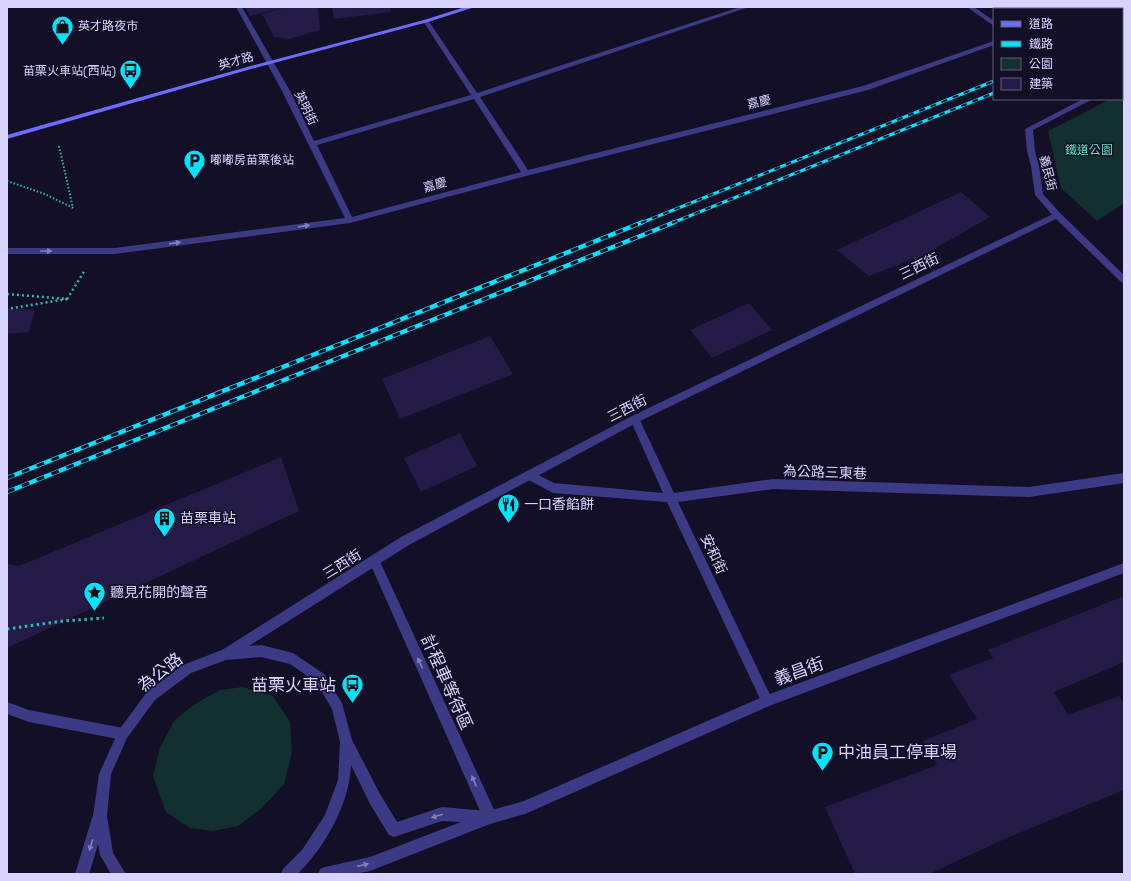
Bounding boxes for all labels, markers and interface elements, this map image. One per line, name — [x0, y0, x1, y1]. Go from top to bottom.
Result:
legend — [993, 8, 1123, 100]
shop icon: 英才路夜市 — [49, 13, 75, 46]
text: 道路 — [1029, 16, 1053, 32]
place label: 英才路夜市 — [78, 18, 138, 34]
text: 鐵路 — [1029, 36, 1053, 52]
street label: 英才路 — [216, 48, 256, 74]
text: 公園 — [1029, 56, 1053, 72]
bus stop icon: 苗栗火車站(西站) — [118, 58, 144, 91]
place label: 苗栗火車站(西站) — [23, 63, 116, 79]
text: 建築 — [1029, 76, 1053, 92]
street label: 英明街 — [291, 88, 321, 128]
street label: 嘉慶 — [745, 91, 773, 113]
park label: 鐵道公園 — [1065, 142, 1113, 158]
parking icon: 嘟嘟房苗栗後站 — [181, 147, 207, 180]
place label: 嘟嘟房苗栗後站 — [210, 152, 294, 168]
street label: 義民街 — [1036, 154, 1060, 192]
street label: 嘉慶 — [421, 174, 449, 196]
one-way arrow — [298, 223, 310, 230]
one-way arrow — [169, 240, 182, 247]
one-way arrow — [40, 248, 53, 254]
street label: 三西街 — [896, 249, 942, 283]
street label: 三西街 — [604, 390, 650, 426]
street label: 為公路三東巷 — [783, 462, 867, 482]
restaurant icon: 一口香餡餅 — [496, 491, 522, 524]
place label: 一口香餡餅 — [524, 495, 594, 513]
building icon: 苗栗車站 — [152, 505, 178, 538]
place label: 苗栗車站 — [180, 509, 236, 527]
street label: 安和街 — [697, 531, 731, 577]
street label: 三西街 — [319, 545, 365, 583]
place icon: 聽見花開的聲音 — [82, 579, 108, 612]
place label: 聽見花開的聲音 — [110, 583, 208, 601]
street label: 計程車等待區 — [416, 631, 478, 733]
street label: 為公路 — [133, 648, 187, 696]
street label: 義昌街 — [771, 652, 827, 690]
one-way arrow — [417, 657, 423, 668]
bus stop icon: 苗栗火車站 — [339, 672, 365, 705]
place label: 苗栗火車站 — [251, 674, 336, 696]
parking icon: 中油員工停車場 — [809, 739, 835, 772]
place label: 中油員工停車場 — [838, 741, 957, 763]
one-way arrow — [470, 775, 476, 787]
one-way arrow — [431, 813, 443, 819]
one-way arrow — [88, 839, 94, 851]
one-way arrow — [357, 862, 370, 868]

